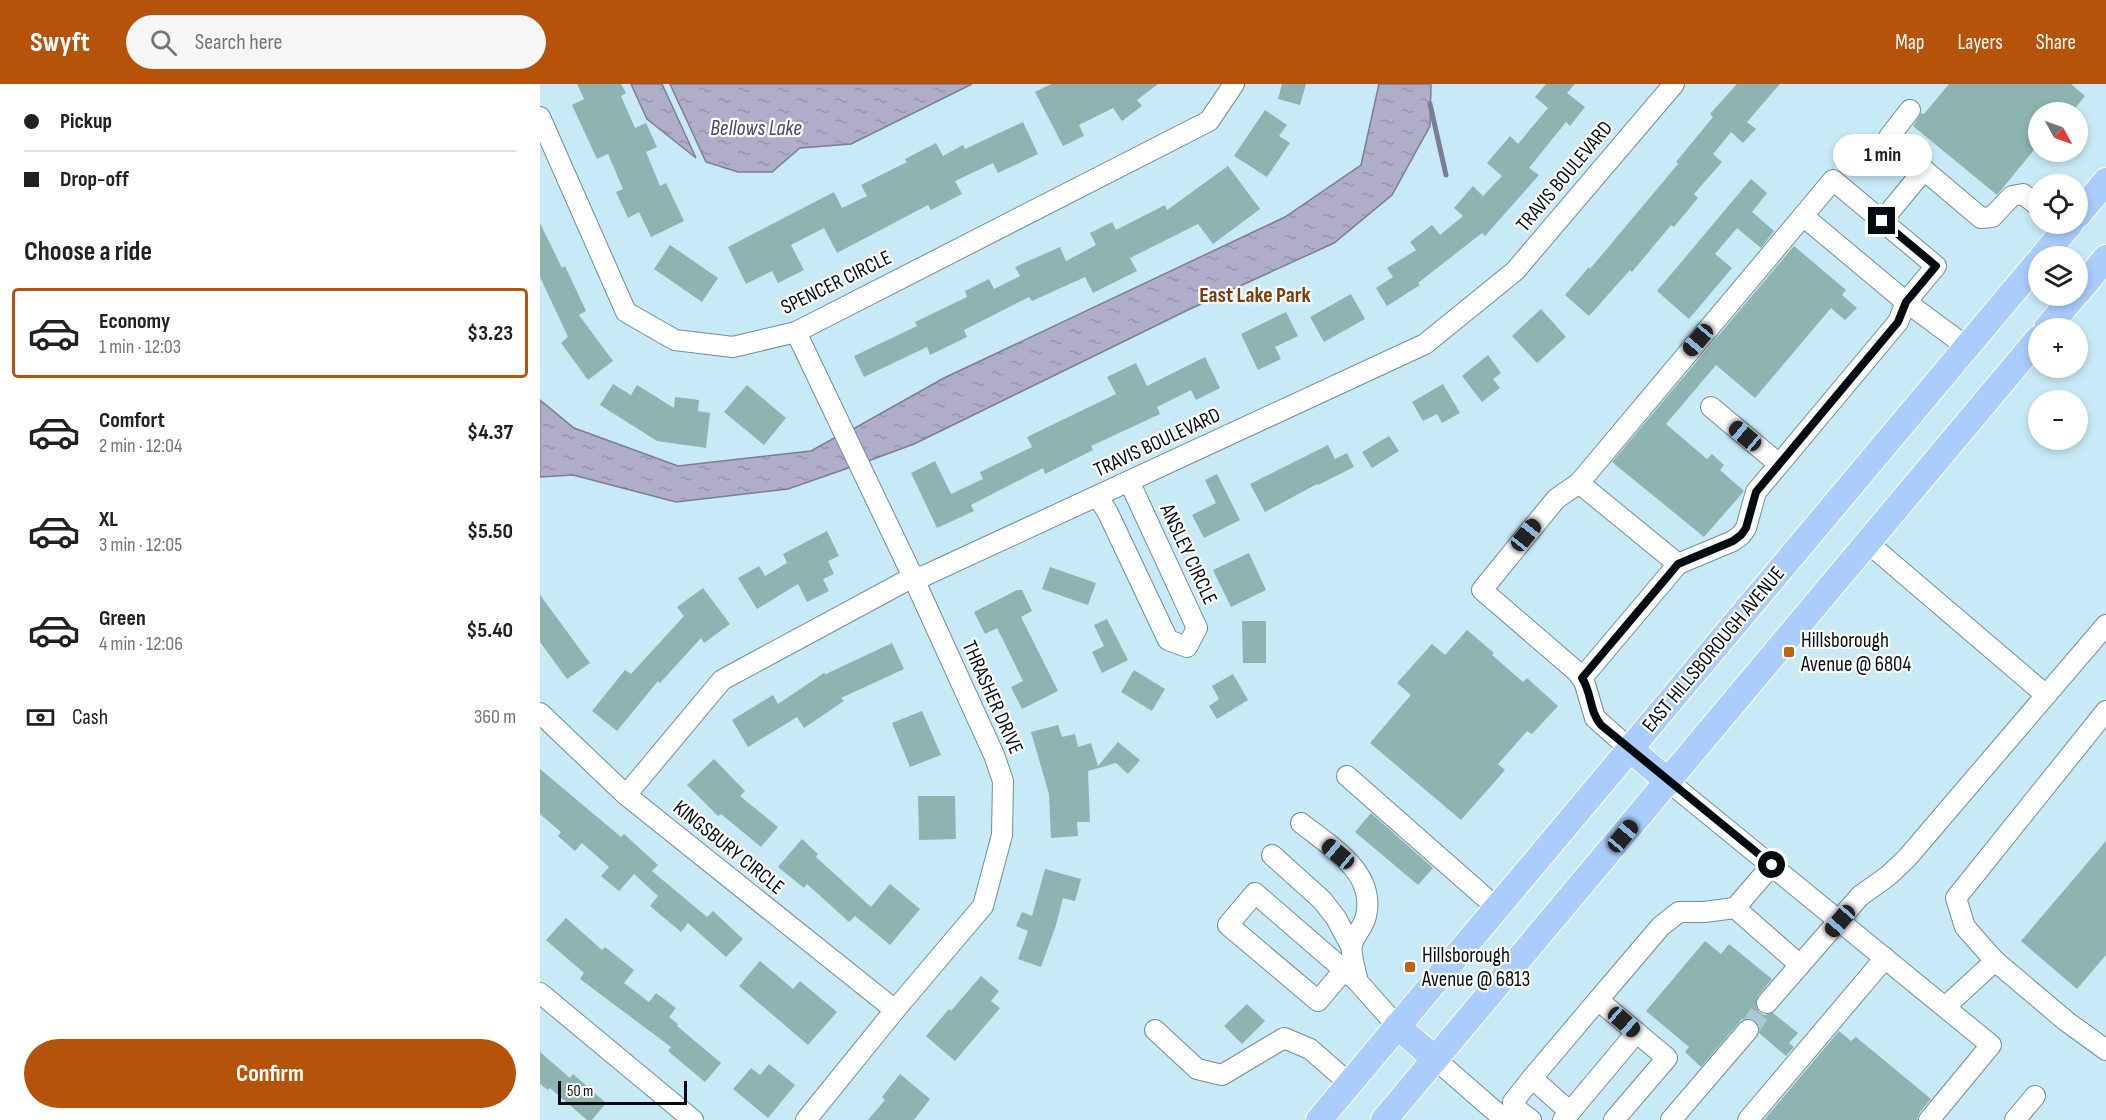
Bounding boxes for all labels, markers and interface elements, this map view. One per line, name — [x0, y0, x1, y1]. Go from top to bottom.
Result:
search box — [126, 15, 546, 69]
text: Swyft — [30, 26, 90, 59]
icon: search — [147, 26, 180, 59]
text: Search here — [195, 29, 282, 56]
text: Map — [1895, 30, 1924, 55]
text: Layers — [1957, 30, 2003, 55]
text: Share — [2036, 30, 2076, 55]
north arrow — [2028, 102, 2088, 162]
map controls — [2028, 102, 2088, 450]
text: Pickup — [60, 108, 112, 135]
water label: Bellows Lake — [710, 115, 802, 142]
street label: TRAVIS BOULEVARD — [1511, 116, 1618, 237]
callout: 1 min — [1832, 134, 1932, 176]
text: 1 min — [1864, 143, 1901, 167]
text: Drop-off — [60, 166, 129, 193]
button: locate — [2028, 174, 2088, 234]
route end — [1868, 207, 1895, 234]
text: Choose a ride — [24, 236, 152, 268]
street label: SPENCER CIRCLE — [777, 245, 895, 320]
button: layers — [2028, 246, 2088, 306]
district label: East Lake Park — [1199, 282, 1312, 309]
icon: car — [27, 306, 81, 360]
text: Economy — [99, 308, 170, 335]
button: + — [2028, 318, 2088, 378]
text: $3.23 — [467, 320, 513, 347]
car — [1680, 320, 1716, 360]
text: 1 min · 12:03 — [99, 335, 181, 359]
button: − — [2028, 390, 2088, 450]
street label: TRAVIS BOULEVARD — [1090, 402, 1225, 483]
icon: car — [27, 405, 81, 459]
text: Comfort — [99, 407, 165, 434]
car — [1725, 418, 1765, 454]
text: $4.37 — [467, 419, 513, 446]
text: 2 min · 12:04 — [99, 434, 182, 458]
street label: ANSLEY CIRCLE — [1154, 499, 1223, 608]
icon: car — [27, 504, 81, 558]
text: XL — [99, 506, 118, 533]
car — [1508, 515, 1544, 555]
text: $5.50 — [467, 518, 513, 545]
text: 3 min · 12:05 — [99, 533, 182, 557]
street label: EAST HILLSBOROUGH AVENUE — [1637, 561, 1790, 737]
icon: car — [27, 603, 81, 657]
text: Green — [99, 605, 146, 632]
text: $5.40 — [466, 617, 513, 644]
place label: Hillsborough Avenue @ 6804 — [1800, 628, 1911, 677]
text: 4 min · 12:06 — [99, 632, 183, 656]
street label: THRASHER DRIVE — [956, 637, 1029, 758]
marker: Hillsborough Avenue @ 6804 — [1782, 645, 1796, 659]
icon: cash — [24, 701, 57, 734]
text: Cash — [72, 704, 108, 731]
text: 360 m — [474, 705, 516, 729]
street label: KINGSBURY CIRCLE — [668, 795, 789, 900]
car — [1605, 816, 1641, 856]
car — [1318, 836, 1358, 872]
route start — [1758, 851, 1785, 878]
car — [1821, 902, 1859, 940]
place label: Hillsborough Avenue @ 6813 — [1421, 943, 1530, 992]
marker: Hillsborough Avenue @ 6813 — [1403, 960, 1417, 974]
car — [1605, 1003, 1643, 1041]
button: Confirm — [24, 1039, 516, 1108]
scale bar — [558, 1078, 687, 1106]
text: 50 m — [567, 1082, 593, 1101]

